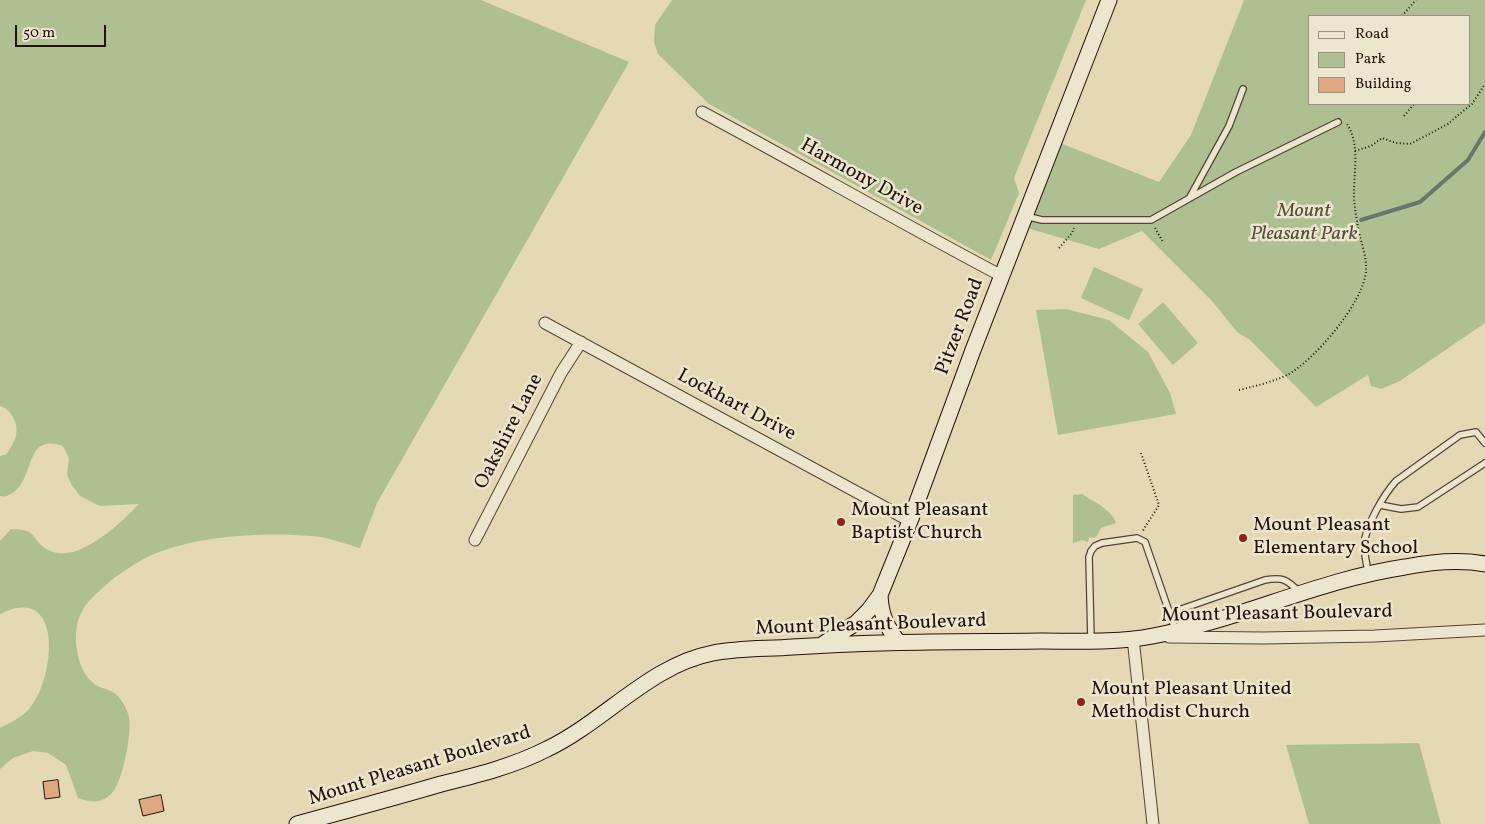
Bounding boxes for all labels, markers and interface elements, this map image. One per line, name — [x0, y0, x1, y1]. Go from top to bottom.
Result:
scale bar — [18, 15, 109, 47]
legend — [1308, 15, 1470, 105]
text: 50 m — [23, 23, 55, 44]
text: Road — [1355, 24, 1389, 45]
text: Park — [1355, 49, 1386, 70]
text: Building — [1355, 74, 1411, 95]
street label: Harmony Drive — [795, 134, 927, 222]
park label: Mount Pleasant Park — [1250, 200, 1358, 247]
street label: Pitzer Road — [932, 275, 990, 379]
street label: Lockhart Drive — [672, 365, 800, 447]
street label: Oakshire Lane — [471, 370, 549, 494]
place label: Mount Pleasant Baptist Church — [851, 499, 989, 546]
place label: Mount Pleasant Elementary School — [1253, 514, 1418, 561]
marker: Mount Pleasant Baptist Church — [835, 516, 847, 528]
marker: Mount Pleasant Elementary School — [1237, 532, 1249, 544]
street label: Mount Pleasant Boulevard — [1161, 601, 1393, 629]
street label: Mount Pleasant Boulevard — [755, 610, 987, 642]
place label: Mount Pleasant United Methodist Church — [1091, 678, 1292, 725]
marker: Mount Pleasant United Methodist Church — [1075, 696, 1087, 708]
street label: Mount Pleasant Boulevard — [306, 722, 534, 812]

